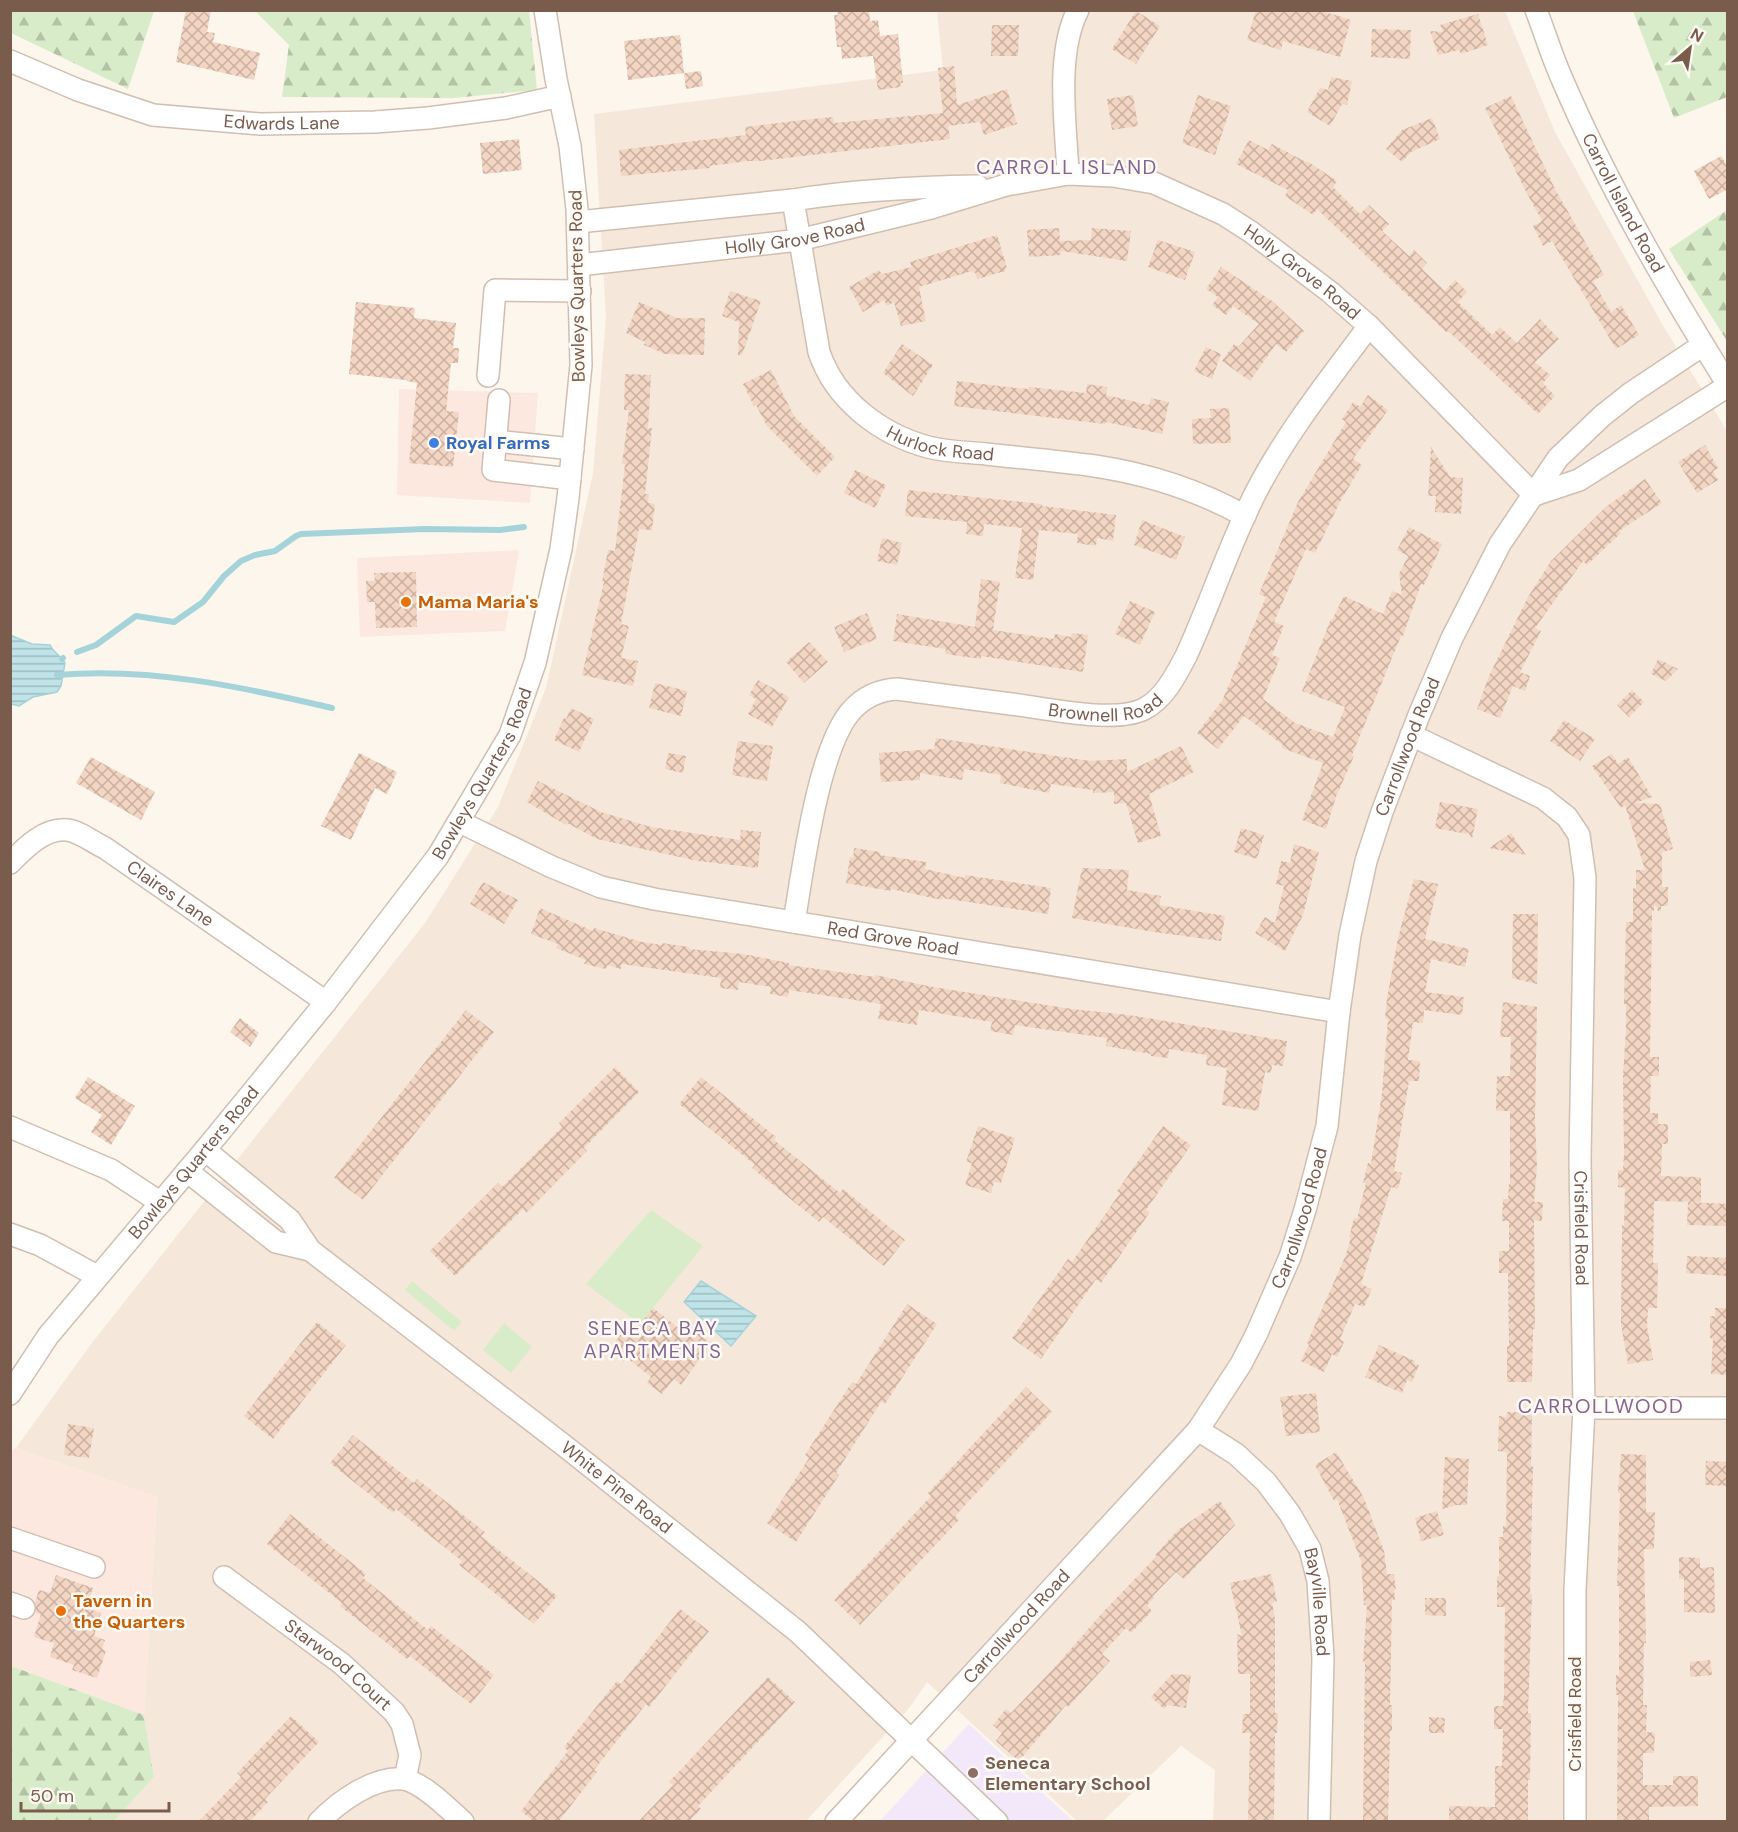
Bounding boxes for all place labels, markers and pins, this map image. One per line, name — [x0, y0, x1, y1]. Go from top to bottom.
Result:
place label: Royal Farms — [446, 431, 550, 455]
marker: Royal Farms — [427, 436, 441, 450]
place label: Mama Maria's — [418, 590, 539, 614]
marker: Mama Maria's — [399, 595, 413, 609]
place label: Tavern in the Quarters — [73, 1589, 185, 1634]
marker: Tavern in the Quarters — [54, 1604, 68, 1618]
place label: Seneca Elementary School — [985, 1751, 1151, 1796]
marker: Seneca Elementary School — [966, 1766, 980, 1780]

